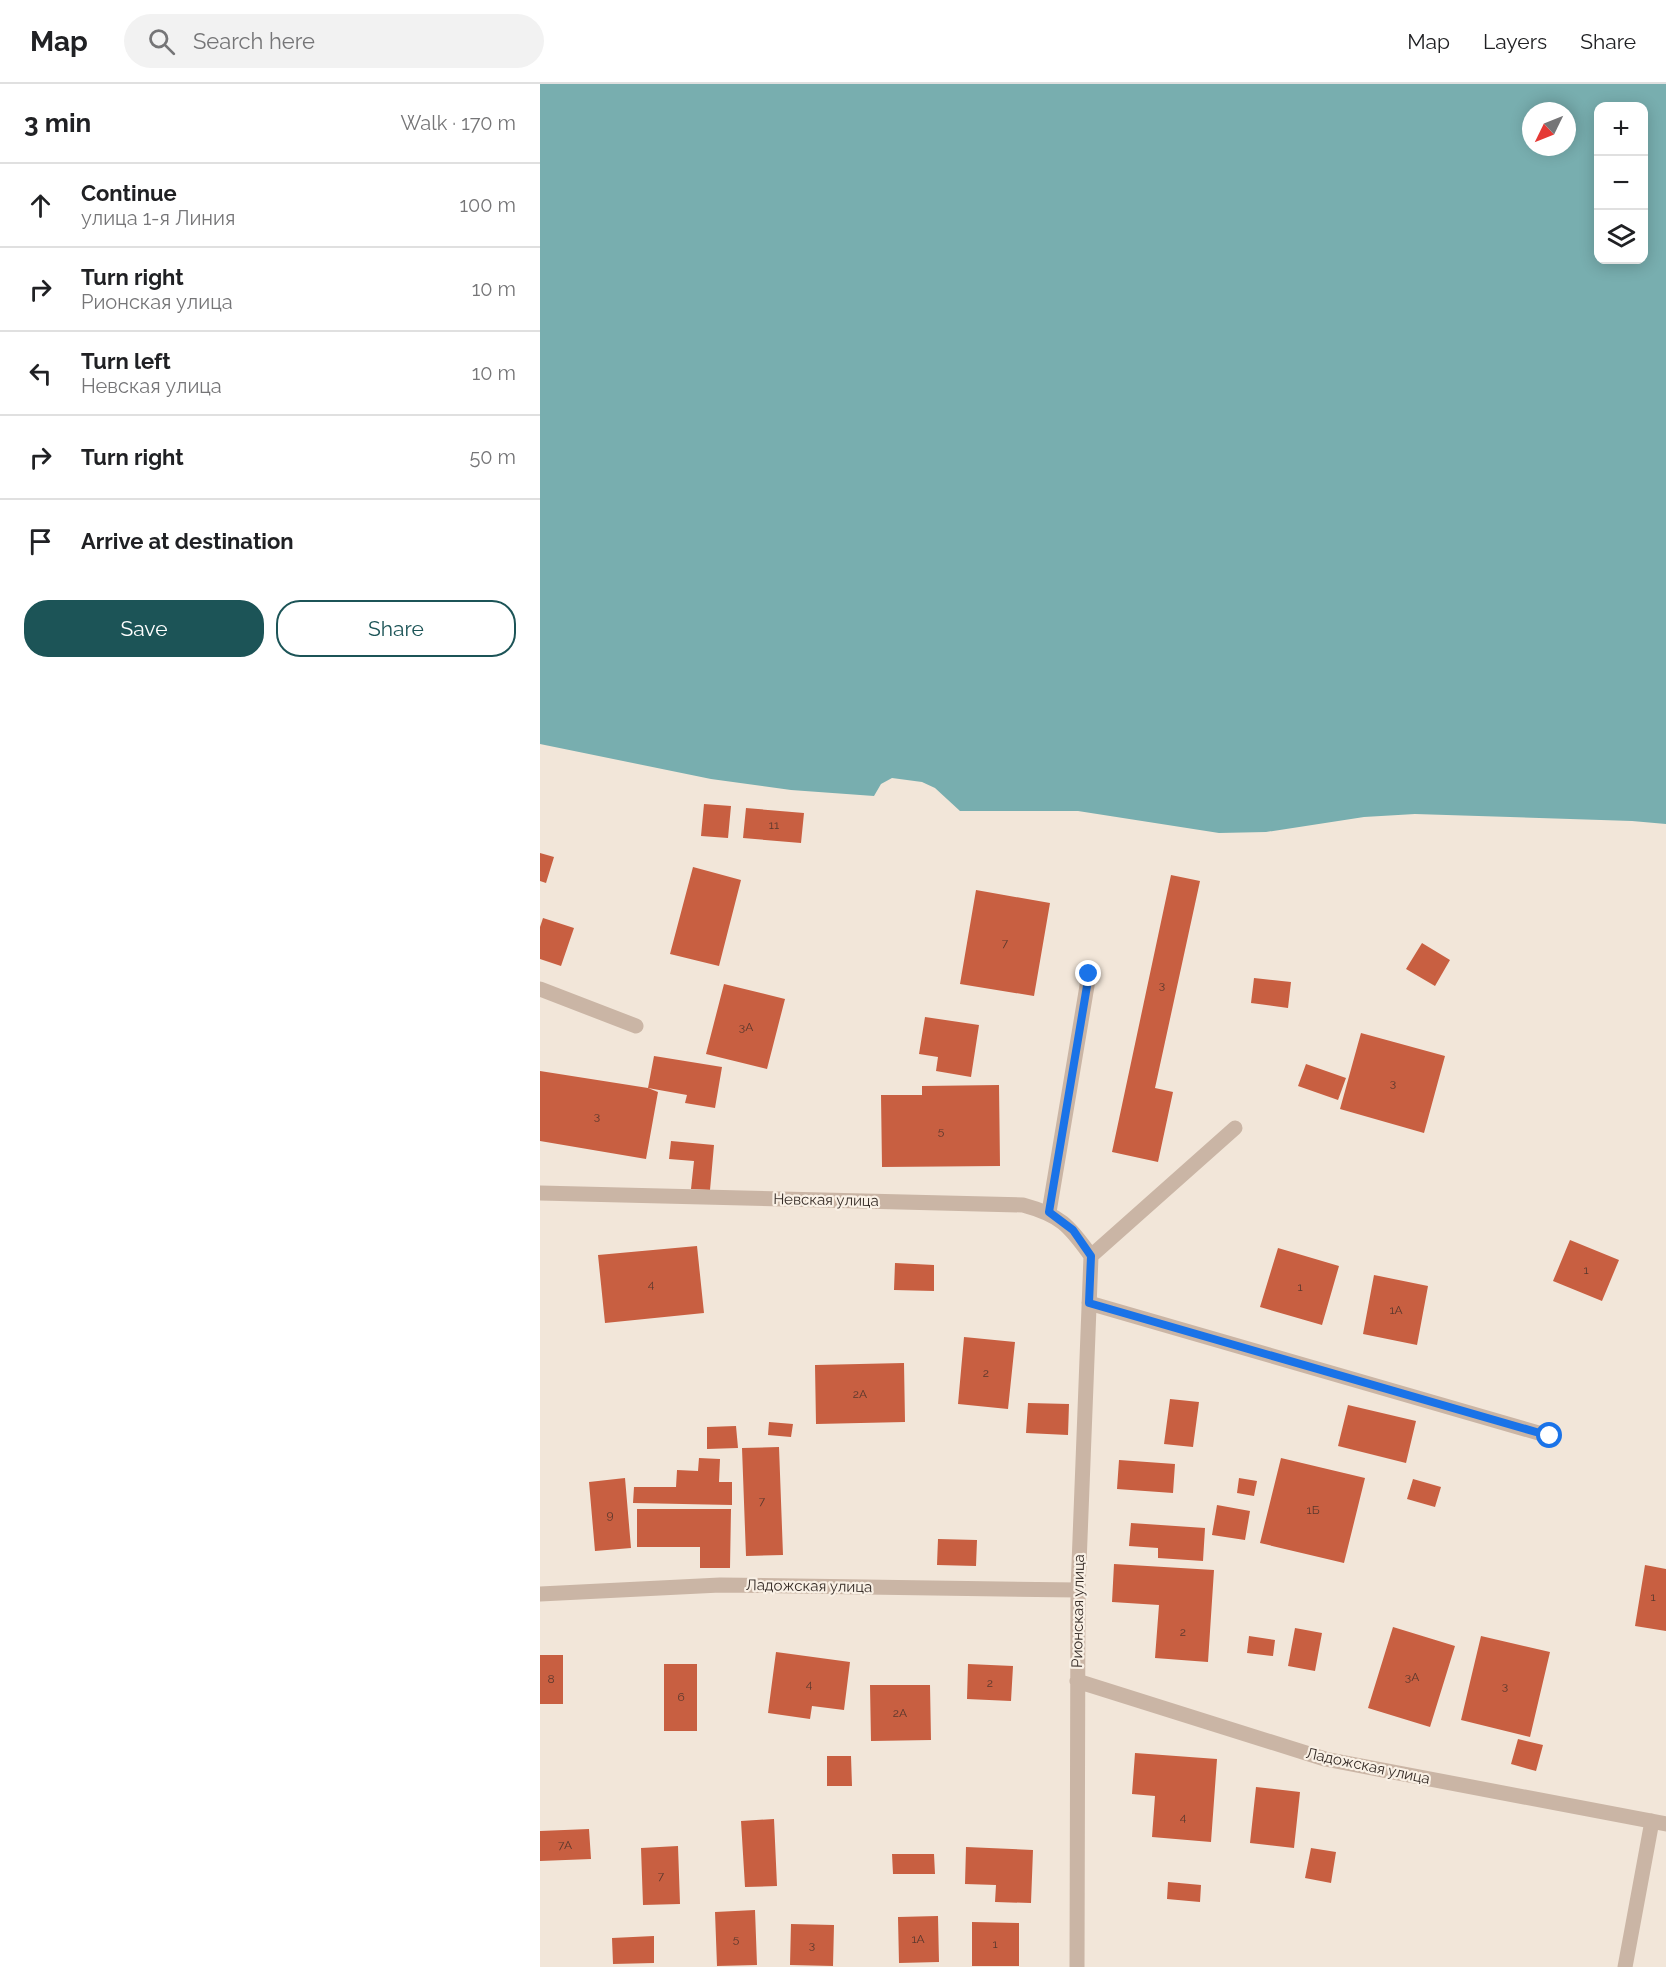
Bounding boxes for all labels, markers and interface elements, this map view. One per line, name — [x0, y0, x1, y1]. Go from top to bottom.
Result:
search box — [124, 14, 544, 68]
text: Map — [30, 25, 88, 58]
icon: search — [145, 25, 178, 58]
text: Search here — [193, 28, 315, 54]
text: Map — [1407, 29, 1450, 54]
text: Layers — [1483, 29, 1547, 54]
text: Share — [1580, 29, 1636, 54]
north arrow — [1522, 102, 1576, 156]
map controls — [1594, 102, 1648, 264]
button: + — [1594, 102, 1648, 156]
text: 3 min — [24, 108, 91, 138]
text: Walk · 170 m — [400, 111, 516, 135]
button: − — [1594, 156, 1648, 210]
text: Continue — [81, 180, 177, 206]
icon: ahead — [24, 189, 57, 222]
text: 100 m — [459, 193, 516, 217]
text: улица 1-я Линия — [81, 206, 235, 230]
button: layers — [1594, 210, 1648, 264]
text: Turn right — [81, 264, 184, 290]
icon: right — [24, 273, 57, 306]
text: 10 m — [472, 277, 516, 301]
text: Рионская улица — [81, 290, 233, 314]
text: Turn left — [81, 348, 171, 374]
icon: left — [24, 357, 57, 390]
text: 10 m — [472, 361, 516, 385]
text: Невская улица — [81, 374, 222, 398]
icon: right — [24, 441, 57, 474]
text: Turn right — [81, 444, 184, 470]
text: 50 m — [469, 445, 516, 469]
icon: arrive — [24, 525, 57, 558]
text: Arrive at destination — [81, 528, 294, 554]
button: Save — [24, 600, 264, 657]
button: Share — [276, 600, 516, 657]
house number: 11 — [769, 818, 779, 832]
house number: 7 — [1002, 936, 1009, 950]
route end — [1075, 960, 1101, 986]
house number: 3 — [1159, 978, 1165, 992]
house number: 3А — [739, 1020, 753, 1034]
house number: 3 — [1390, 1076, 1396, 1090]
house number: 3 — [594, 1109, 600, 1123]
house number: 5 — [938, 1124, 945, 1138]
street label: Невская улица — [773, 1190, 879, 1210]
house number: 1 — [1583, 1263, 1589, 1277]
house number: 4 — [648, 1277, 655, 1291]
house number: 1 — [1297, 1280, 1303, 1294]
house number: 1А — [1389, 1303, 1403, 1317]
house number: 2 — [983, 1366, 989, 1380]
house number: 2А — [853, 1387, 867, 1401]
route start — [1536, 1422, 1562, 1448]
house number: 7 — [759, 1494, 766, 1508]
house number: 1Б — [1307, 1503, 1320, 1517]
house number: 9 — [606, 1508, 614, 1522]
street label: Рионская улица — [1068, 1554, 1088, 1668]
street label: Ладожская улица — [746, 1576, 872, 1596]
house number: 1 — [1650, 1590, 1656, 1604]
house number: 2 — [1180, 1625, 1186, 1639]
house number: 3А — [1405, 1670, 1419, 1684]
house number: 8 — [547, 1672, 555, 1686]
house number: 2 — [987, 1676, 993, 1690]
house number: 4 — [806, 1677, 813, 1691]
house number: 3 — [1502, 1679, 1508, 1693]
house number: 6 — [677, 1690, 685, 1704]
house number: 2А — [893, 1706, 907, 1720]
street label: Ладожская улица — [1304, 1744, 1432, 1788]
house number: 4 — [1180, 1810, 1187, 1824]
house number: 7А — [558, 1838, 572, 1852]
house number: 7 — [658, 1869, 665, 1883]
house number: 5 — [733, 1932, 740, 1946]
house number: 1А — [911, 1932, 925, 1946]
house number: 1 — [992, 1937, 998, 1951]
house number: 3 — [809, 1938, 815, 1952]

